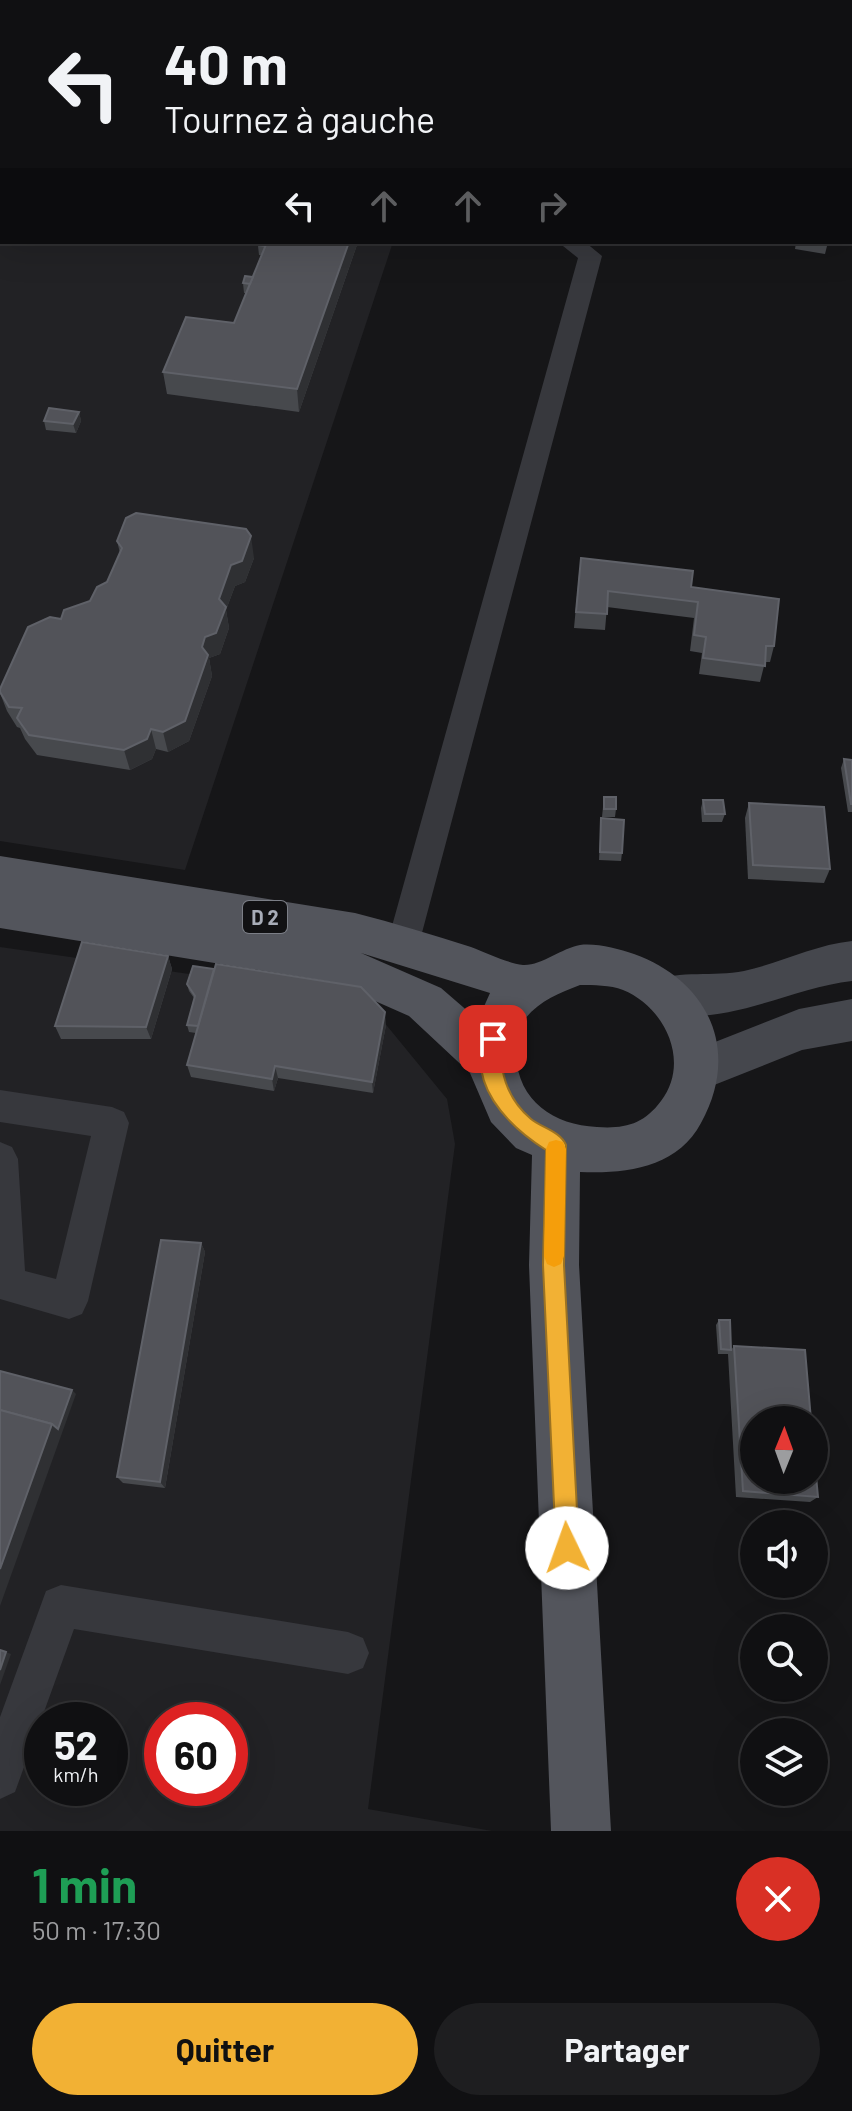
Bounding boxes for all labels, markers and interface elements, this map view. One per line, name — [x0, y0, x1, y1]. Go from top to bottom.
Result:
text: 40 m — [164, 29, 288, 96]
icon: left — [32, 32, 136, 136]
text: Tournez à gauche — [164, 97, 435, 140]
icon: left — [278, 184, 322, 228]
icon: ahead — [362, 184, 406, 228]
icon: ahead — [446, 184, 490, 228]
icon: right — [530, 184, 574, 228]
road number: D 2 — [243, 901, 287, 933]
pin — [459, 1005, 527, 1073]
icon: arrive — [471, 1017, 515, 1061]
north arrow — [740, 1406, 828, 1494]
map controls — [740, 1406, 828, 1806]
position arrow — [525, 1506, 609, 1590]
button: sound — [740, 1510, 828, 1598]
button: search — [740, 1614, 828, 1702]
speed limit sign: 60 — [144, 1702, 248, 1806]
button: layers — [740, 1718, 828, 1806]
text: 52 — [54, 1720, 98, 1768]
text: km/h — [53, 1762, 99, 1786]
text: 1 min — [32, 1855, 137, 1913]
button: close — [736, 1857, 820, 1941]
text: 50 m · 17:30 — [32, 1914, 161, 1945]
button: Quitter — [32, 2003, 418, 2095]
button: Partager — [434, 2003, 820, 2095]

